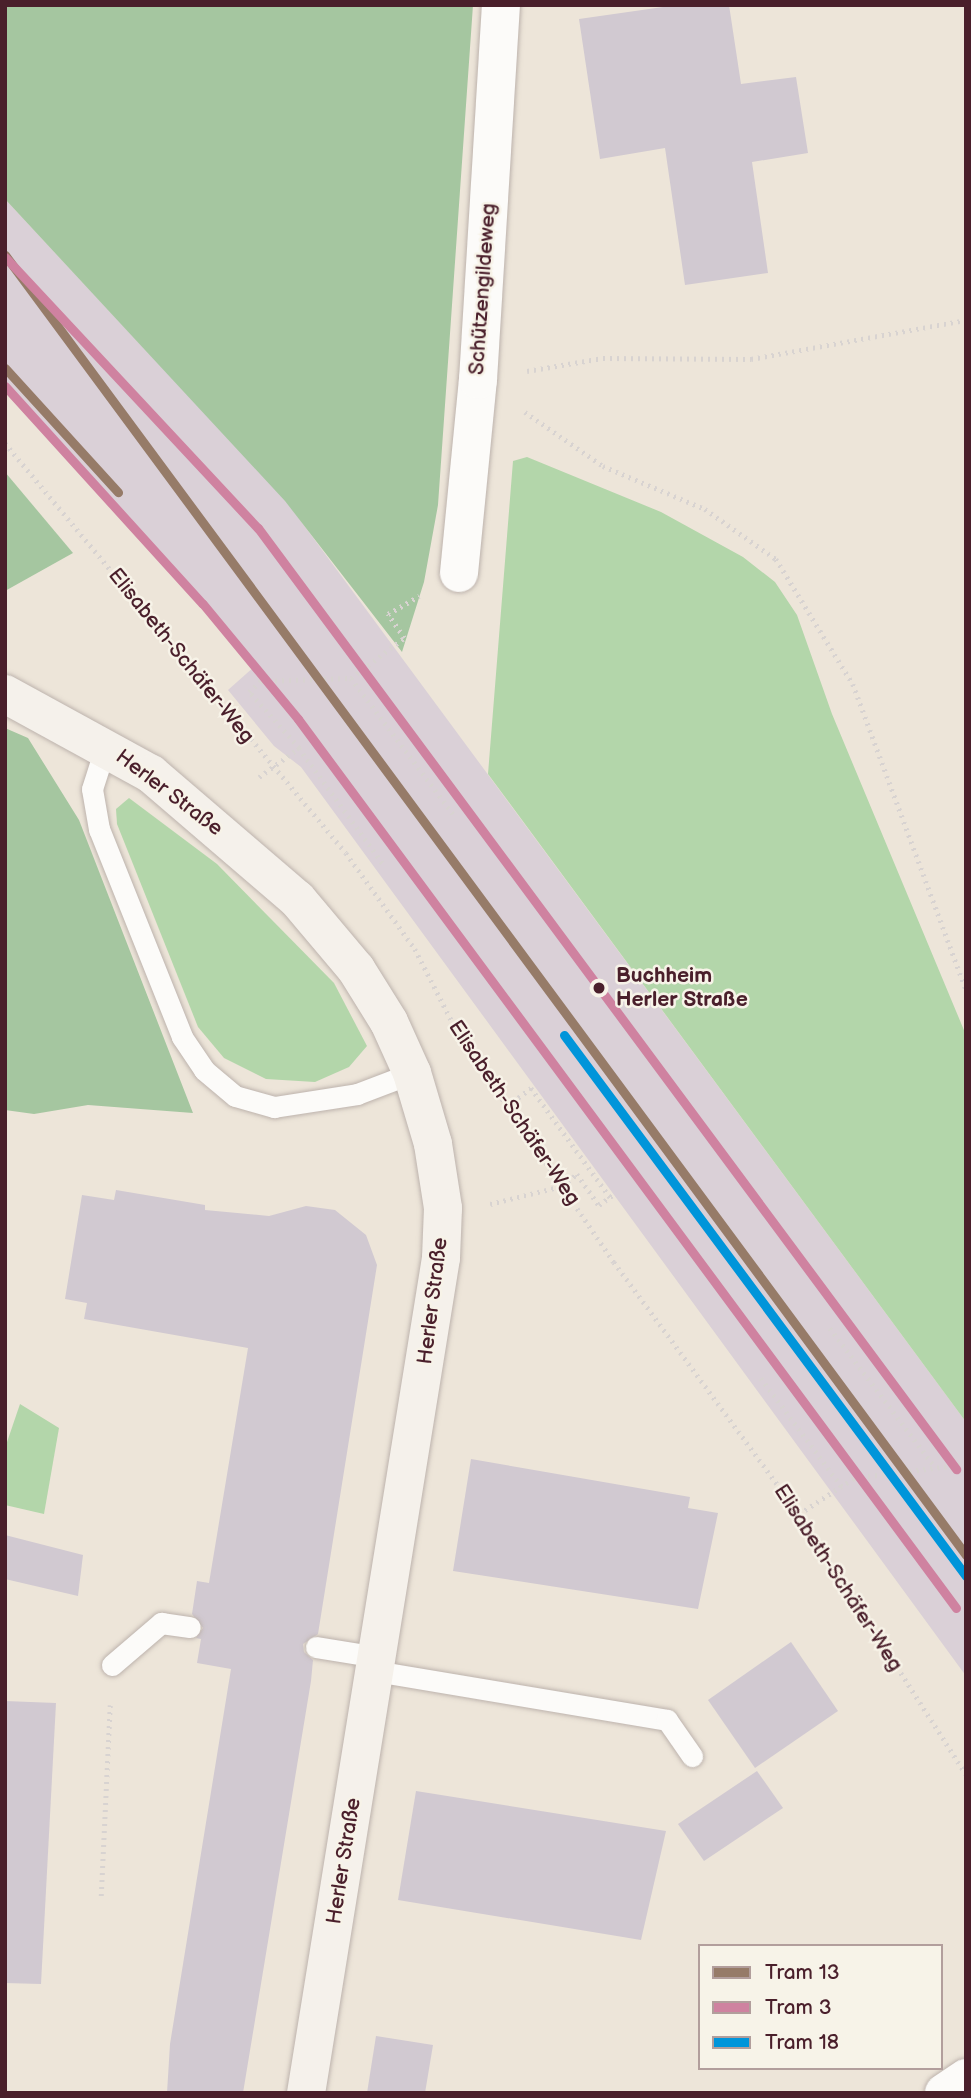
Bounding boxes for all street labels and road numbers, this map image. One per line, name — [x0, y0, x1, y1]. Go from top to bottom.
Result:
street label: Schützengildeweg — [464, 202, 502, 376]
street label: Elisabeth-Schäfer-Weg — [103, 563, 259, 749]
street label: Herler Straße — [110, 744, 228, 842]
street label: Elisabeth-Schäfer-Weg — [443, 1016, 585, 1210]
street label: Herler Straße — [413, 1236, 453, 1366]
street label: Elisabeth-Schäfer-Weg — [768, 1480, 908, 1676]
street label: Herler Straße — [322, 1796, 366, 1926]

